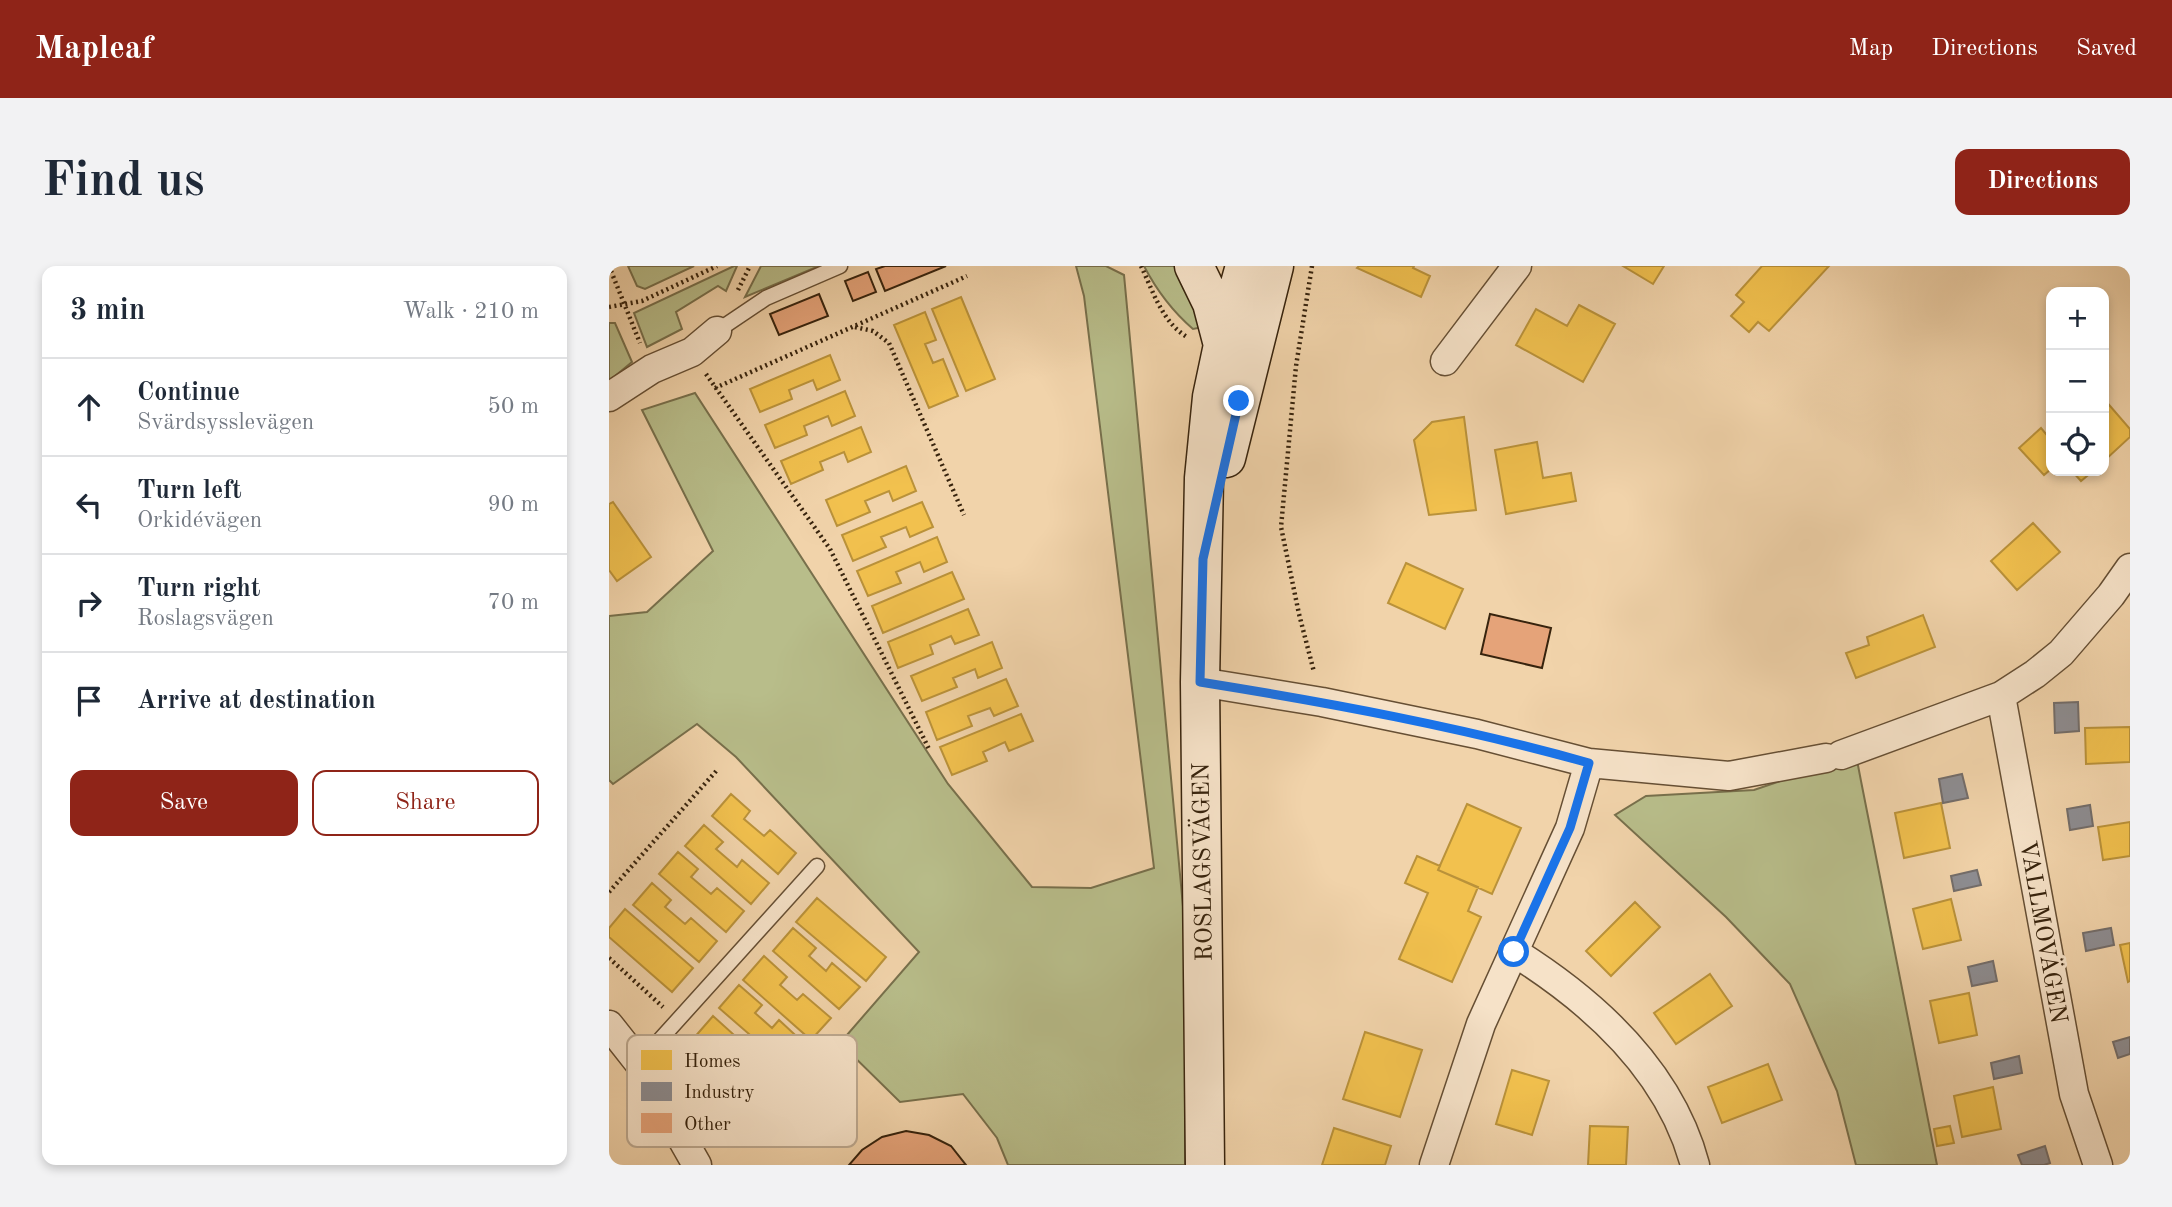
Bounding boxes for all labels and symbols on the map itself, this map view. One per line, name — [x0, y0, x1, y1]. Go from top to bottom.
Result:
route end — [1223, 385, 1254, 416]
street label: ROSLAGSVÄGEN — [1187, 762, 1218, 962]
street label: VALLMOVÄGEN — [2014, 839, 2073, 1026]
route start — [1498, 936, 1529, 967]
legend — [627, 1035, 857, 1147]
text: Homes — [684, 1053, 740, 1072]
text: Industry — [684, 1084, 755, 1103]
text: Other — [684, 1116, 731, 1135]

